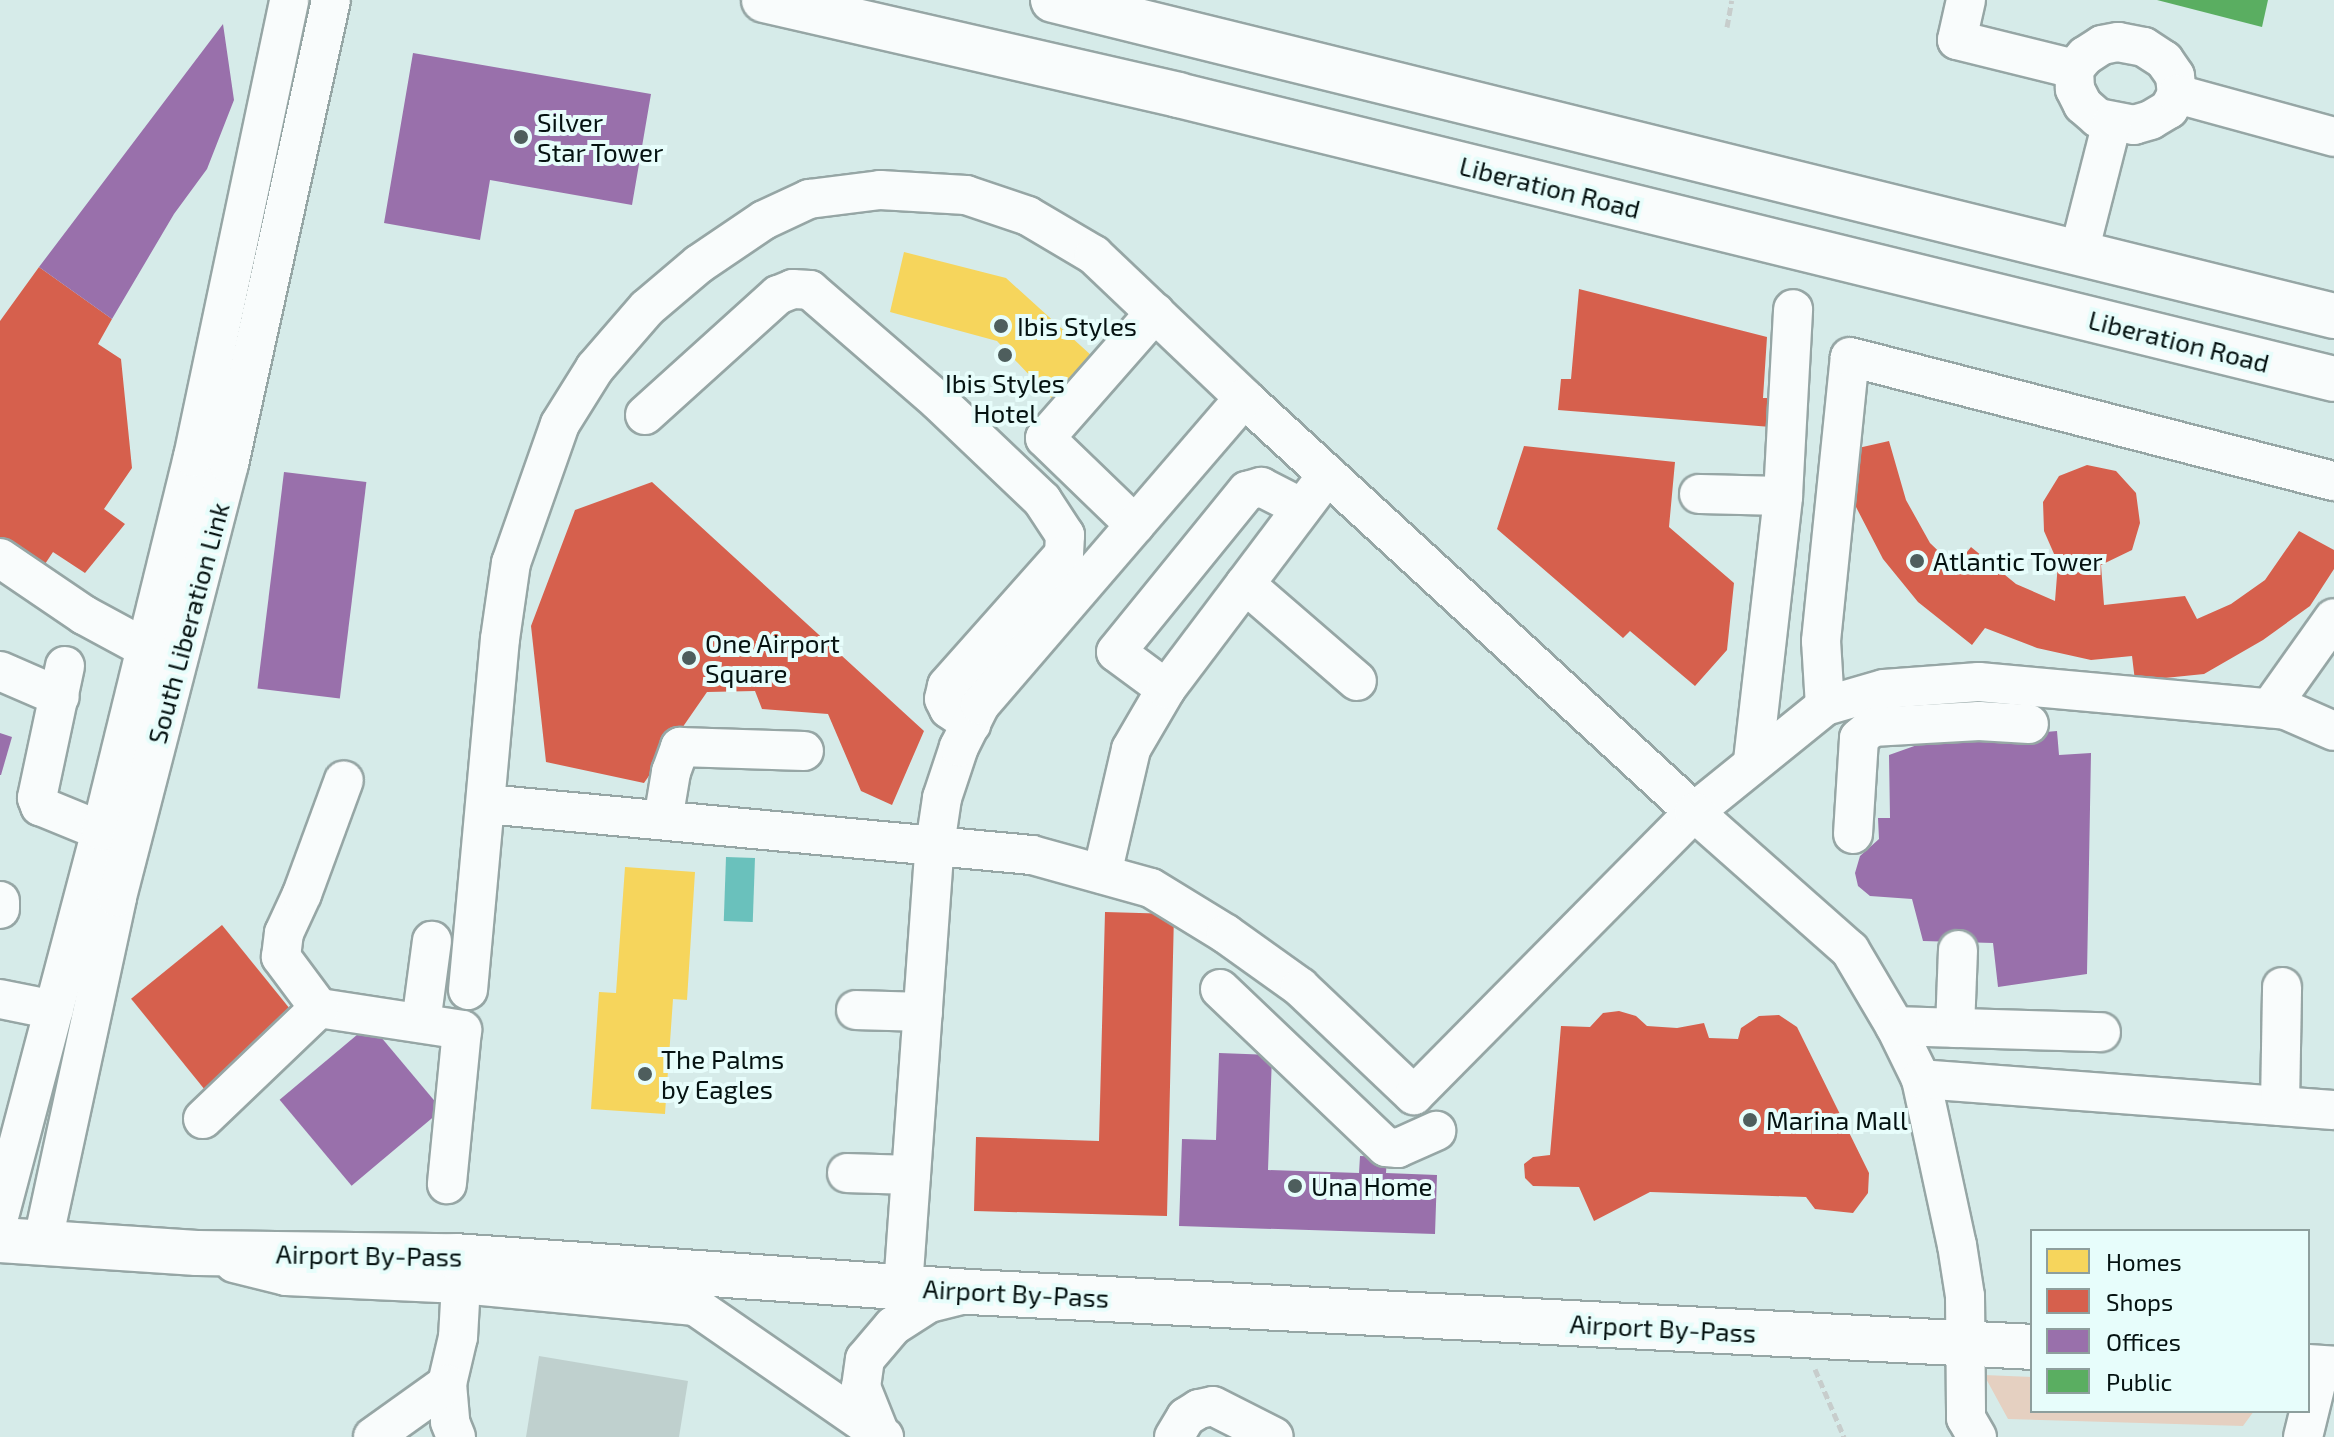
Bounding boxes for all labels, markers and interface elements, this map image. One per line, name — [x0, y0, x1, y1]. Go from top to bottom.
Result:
place label: Silver Star Tower — [537, 106, 664, 168]
marker: Silver Star Tower — [512, 128, 530, 146]
street label: Liberation Road — [1456, 149, 1644, 225]
street label: Liberation Road — [2085, 303, 2273, 379]
place label: Ibis Styles — [1017, 310, 1137, 342]
marker: Ibis Styles — [992, 317, 1010, 335]
marker: Ibis Styles Hotel — [996, 346, 1014, 364]
place label: Ibis Styles Hotel — [945, 367, 1065, 428]
street label: South Liberation Link — [141, 499, 235, 747]
place label: Atlantic Tower — [1933, 545, 2103, 577]
marker: Atlantic Tower — [1908, 552, 1926, 570]
place label: One Airport Square — [705, 627, 840, 688]
marker: One Airport Square — [680, 649, 698, 667]
place label: The Palms by Eagles — [661, 1043, 784, 1104]
marker: The Palms by Eagles — [636, 1065, 654, 1083]
place label: Marina Mall — [1766, 1104, 1908, 1136]
marker: Marina Mall — [1741, 1111, 1759, 1129]
place label: Una Home — [1311, 1170, 1432, 1202]
marker: Una Home — [1286, 1177, 1304, 1195]
legend — [2030, 1229, 2310, 1413]
street label: Airport By-Pass — [275, 1238, 463, 1272]
text: Homes — [2106, 1247, 2182, 1276]
street label: Airport By-Pass — [922, 1273, 1110, 1313]
text: Shops — [2106, 1287, 2173, 1316]
street label: Airport By-Pass — [1569, 1308, 1757, 1348]
text: Offices — [2106, 1327, 2181, 1356]
text: Public — [2106, 1367, 2172, 1396]

